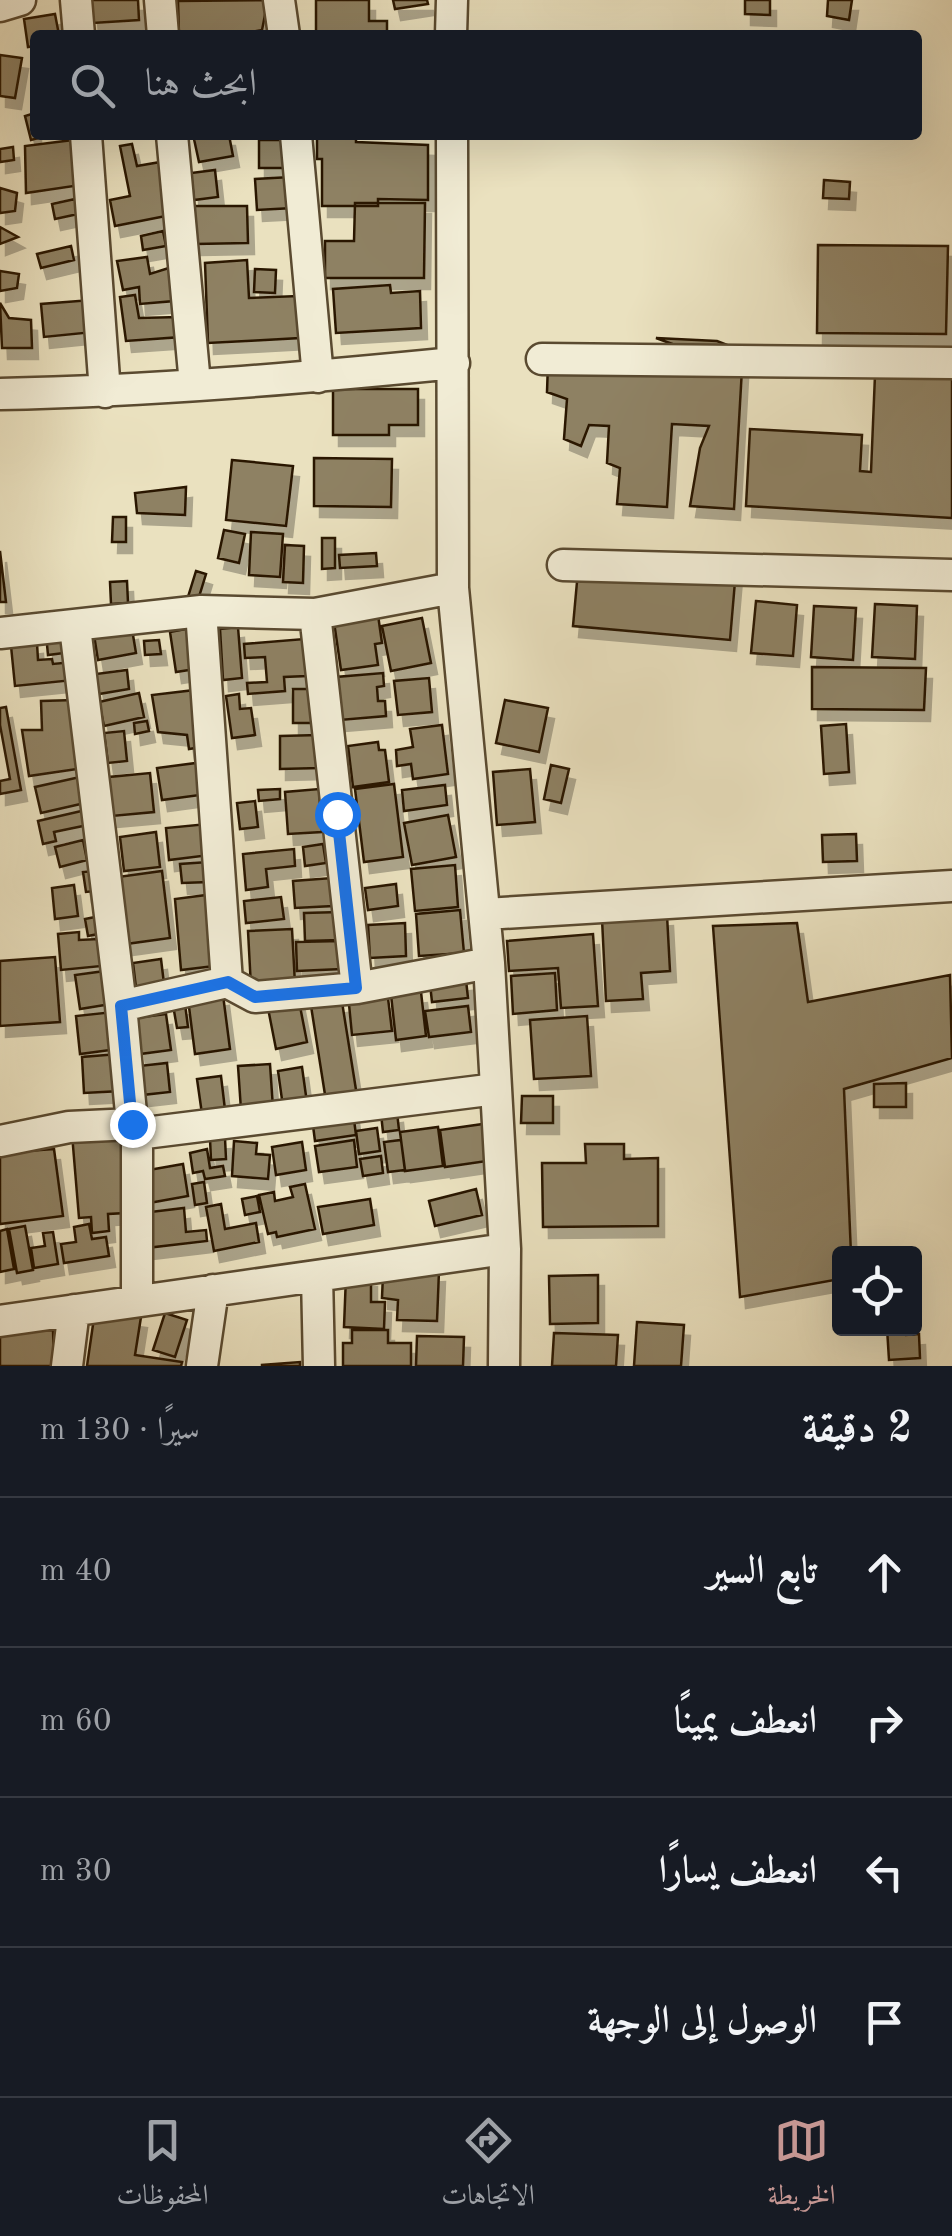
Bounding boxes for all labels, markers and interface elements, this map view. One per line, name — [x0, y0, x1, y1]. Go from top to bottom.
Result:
search box — [30, 30, 922, 140]
icon: search — [65, 58, 120, 113]
text: ابحث هنا — [145, 66, 257, 104]
route start — [315, 792, 361, 838]
route end — [110, 1102, 156, 1148]
map controls — [832, 1246, 922, 1336]
button: locate — [832, 1246, 922, 1336]
text: 2 دقيقة — [803, 1409, 912, 1451]
text: سيرًا · 130 m — [40, 1415, 200, 1447]
icon: ahead — [857, 1545, 912, 1600]
text: تابع السير — [707, 1553, 817, 1591]
text: 40 m — [40, 1556, 112, 1588]
icon: right — [857, 1695, 912, 1750]
text: انعطف يمينًا — [674, 1703, 817, 1741]
text: 60 m — [40, 1706, 112, 1738]
icon: left — [857, 1845, 912, 1900]
text: انعطف يسارًا — [659, 1853, 817, 1891]
text: 30 m — [40, 1856, 112, 1888]
icon: arrive — [857, 1995, 912, 2050]
text: الوصول إلى الوجهة — [588, 2003, 817, 2041]
tab: المحفوظات — [116, 2113, 209, 2222]
tab: الاتجاهات — [441, 2113, 535, 2222]
tab: الخريطة — [768, 2113, 836, 2222]

